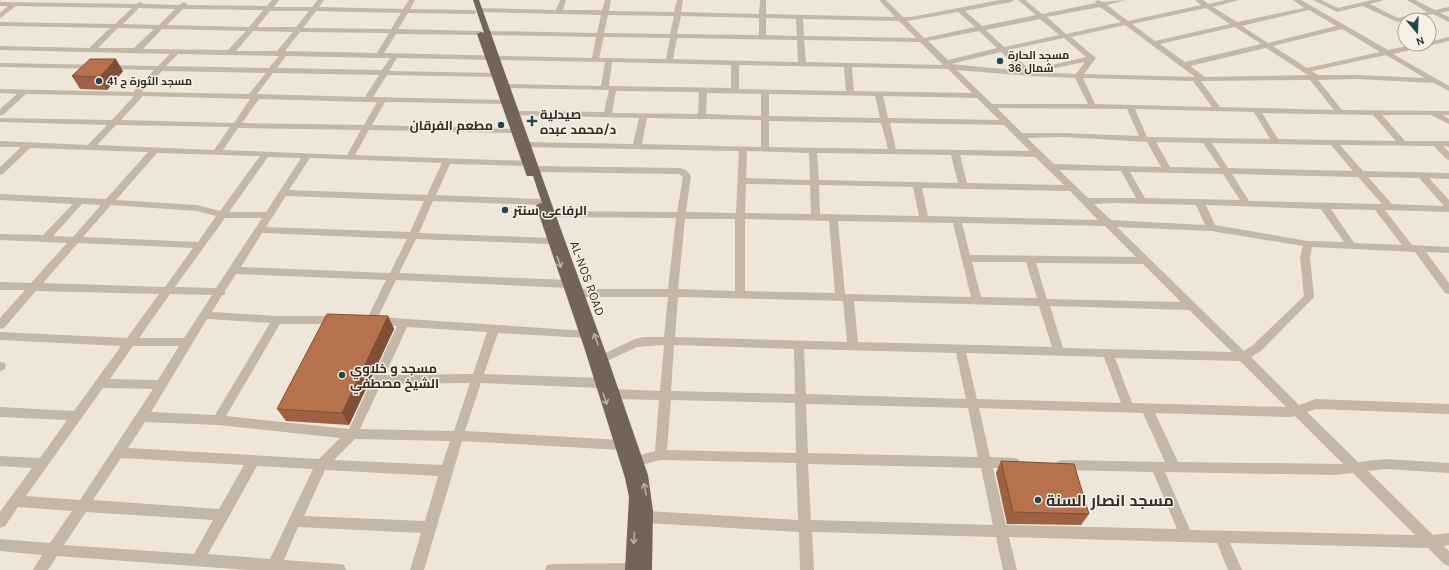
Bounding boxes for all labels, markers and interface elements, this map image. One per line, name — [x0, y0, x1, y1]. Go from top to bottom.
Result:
north arrow — [1397, 12, 1437, 52]
text: N — [1414, 34, 1426, 48]
place label: مسجد الحارة 36 شمال — [1008, 49, 1069, 75]
marker: مسجد الحارة 36 شمال — [995, 56, 1005, 66]
place label: مسجد الثورة ح 41 — [107, 75, 192, 89]
marker: مسجد الثورة ح 41 — [94, 76, 104, 86]
place label: صيدلية د/محمد عبده — [540, 107, 616, 137]
marker: صيدلية د/محمد عبده — [527, 116, 537, 126]
place label: مطعم الفرقان — [410, 118, 493, 135]
marker: مطعم الفرقان — [496, 120, 506, 130]
place label: الرفاعى سنتر — [512, 203, 587, 218]
marker: الرفاعى سنتر — [500, 205, 510, 215]
street label: AL-NOS ROAD — [567, 239, 608, 318]
one-way arrow — [556, 255, 563, 268]
one-way arrow — [592, 333, 600, 345]
place label: مسجد و خلاوي الشيخ مصطفي — [350, 361, 439, 395]
marker: مسجد و خلاوي الشيخ مصطفي — [337, 370, 347, 380]
one-way arrow — [602, 392, 609, 405]
one-way arrow — [640, 483, 648, 496]
place label: مسجد انصار السنة — [1046, 491, 1174, 510]
marker: مسجد انصار السنة — [1033, 495, 1043, 505]
one-way arrow — [630, 531, 637, 544]

